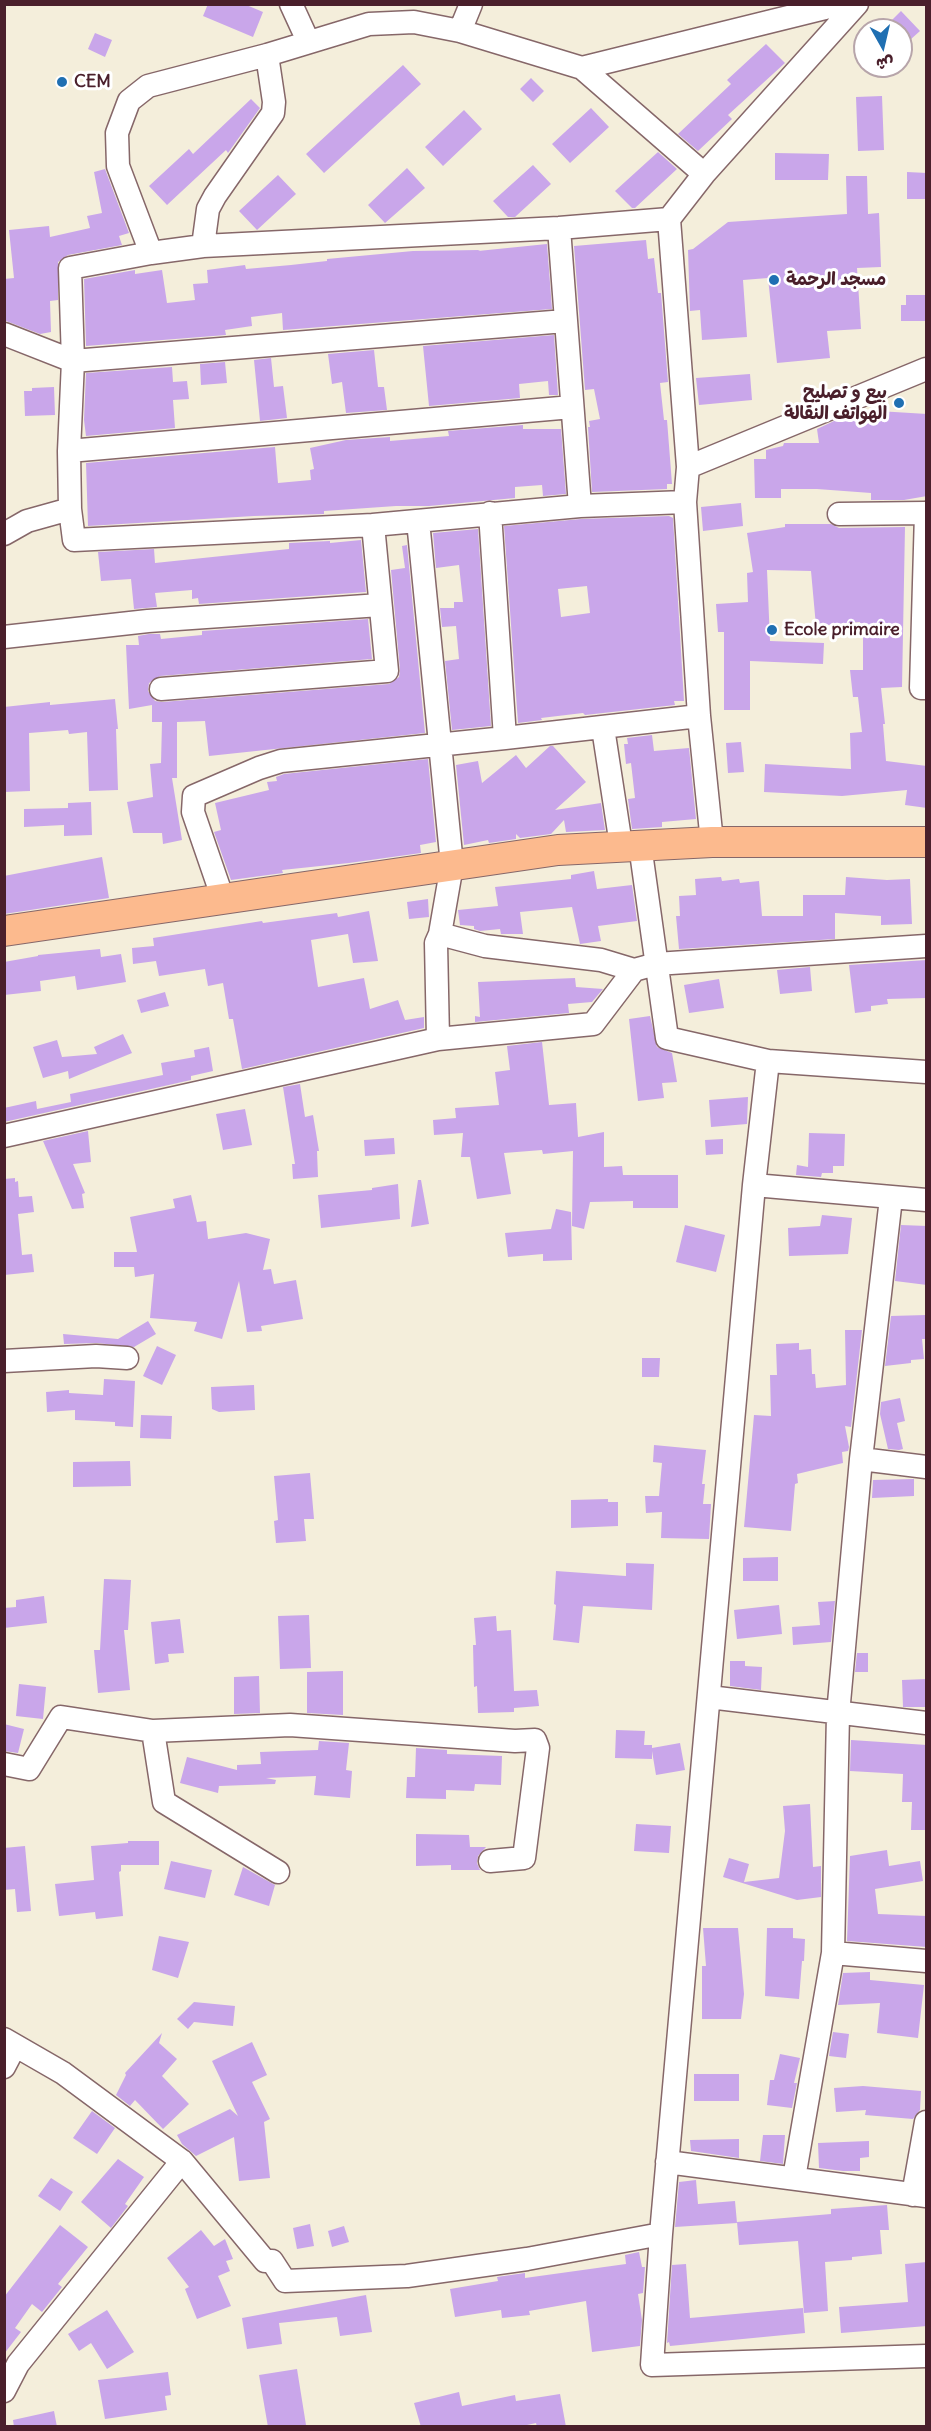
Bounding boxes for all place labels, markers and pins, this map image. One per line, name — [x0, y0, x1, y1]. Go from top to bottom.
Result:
place label: CEM — [74, 71, 111, 93]
marker: CEM — [55, 75, 69, 89]
place label: مسجد الرحمة — [786, 269, 886, 291]
marker: مسجد الرحمة — [767, 273, 781, 287]
place label: بيع و تصليح الهواتف النقالة — [784, 382, 887, 424]
marker: بيع و تصليح الهواتف النقالة — [892, 396, 906, 410]
place label: Ecole primaire — [784, 619, 900, 641]
marker: Ecole primaire — [765, 623, 779, 637]

